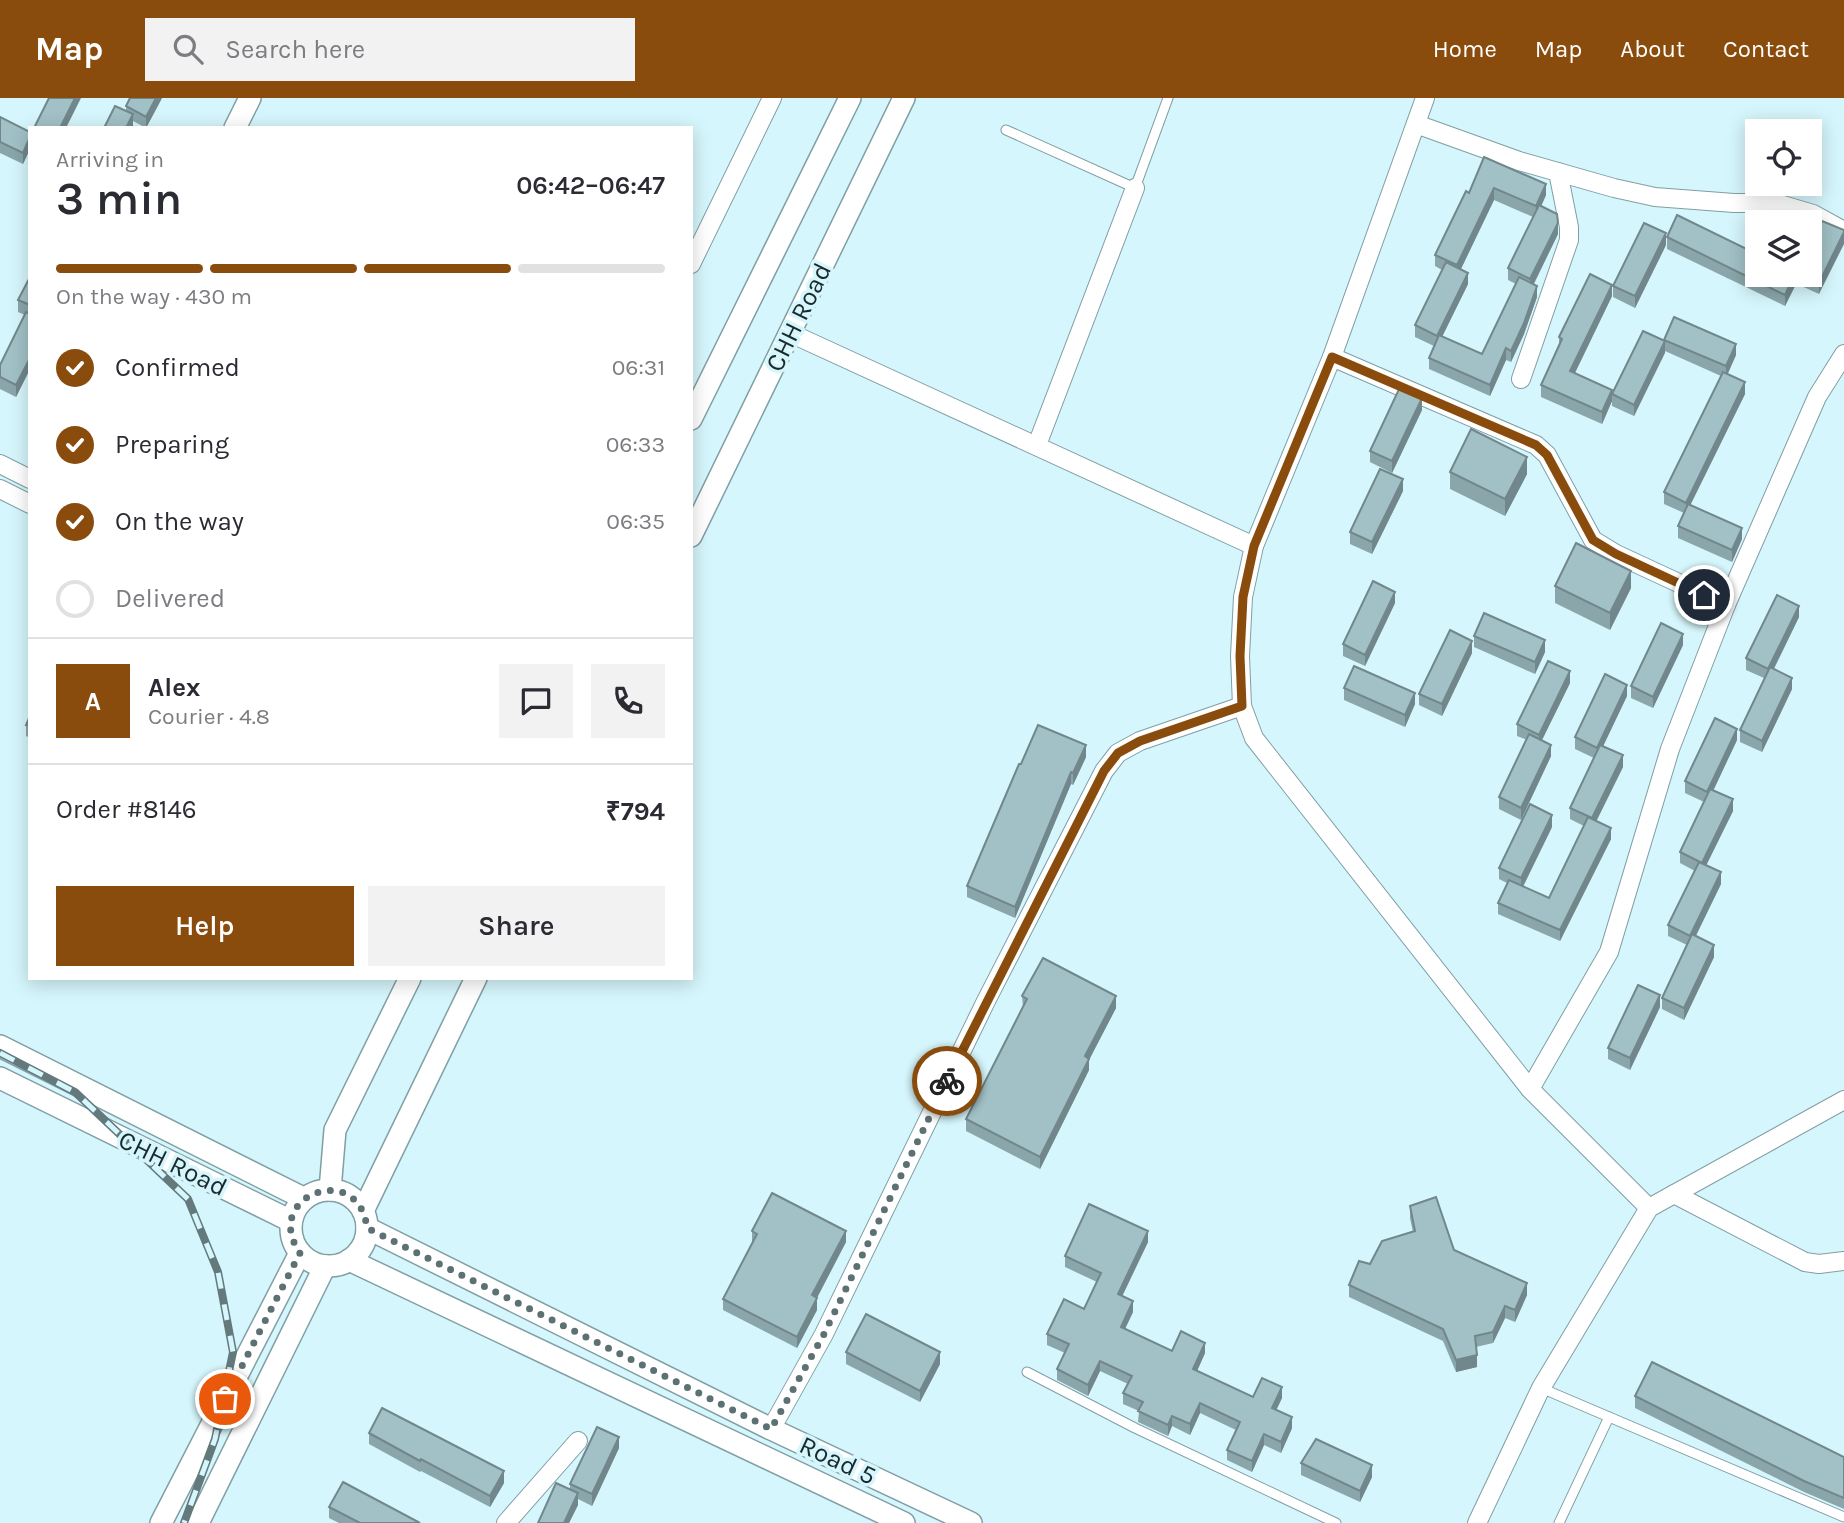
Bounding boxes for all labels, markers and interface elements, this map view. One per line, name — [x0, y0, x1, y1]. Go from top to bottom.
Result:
search box — [145, 18, 635, 81]
text: Map — [35, 30, 103, 68]
icon: search — [169, 30, 207, 68]
text: Search here — [225, 34, 365, 65]
text: Home — [1433, 35, 1497, 63]
text: Map — [1535, 35, 1582, 63]
text: About — [1620, 35, 1685, 63]
text: Contact — [1723, 35, 1809, 63]
map controls — [1745, 119, 1822, 287]
button: locate — [1745, 119, 1822, 196]
text: Arriving in — [56, 146, 164, 173]
text: 06:42–06:47 — [516, 170, 665, 201]
text: 3 min — [56, 172, 182, 226]
button: layers — [1745, 210, 1822, 287]
street label: CHH Road — [759, 258, 838, 376]
text: On the way · 430 m — [56, 283, 252, 310]
icon: check — [56, 349, 94, 387]
text: Confirmed — [115, 352, 240, 383]
text: 06:31 — [612, 354, 665, 381]
icon: check — [56, 426, 94, 464]
text: Preparing — [115, 429, 229, 460]
text: 06:33 — [606, 431, 665, 458]
icon: check — [56, 503, 94, 541]
text: On the way — [115, 506, 244, 537]
text: 06:35 — [606, 508, 665, 535]
pin — [1674, 565, 1734, 625]
icon: home — [1685, 576, 1723, 614]
text: Delivered — [115, 583, 225, 614]
button: chat — [499, 664, 573, 738]
button: phone — [591, 664, 665, 738]
text: Alex — [148, 672, 200, 703]
text: A — [85, 686, 101, 717]
text: Courier · 4.8 — [148, 703, 270, 730]
text: Order #8146 — [56, 794, 197, 825]
text: ₹794 — [606, 796, 665, 827]
button: Help — [56, 886, 354, 966]
button: Share — [368, 886, 665, 966]
courier — [912, 1046, 982, 1116]
icon: bike — [928, 1062, 966, 1100]
street label: CHH Road — [114, 1124, 232, 1203]
pin — [195, 1369, 255, 1429]
icon: bag — [206, 1380, 244, 1418]
street label: Road 5 — [795, 1429, 881, 1492]

